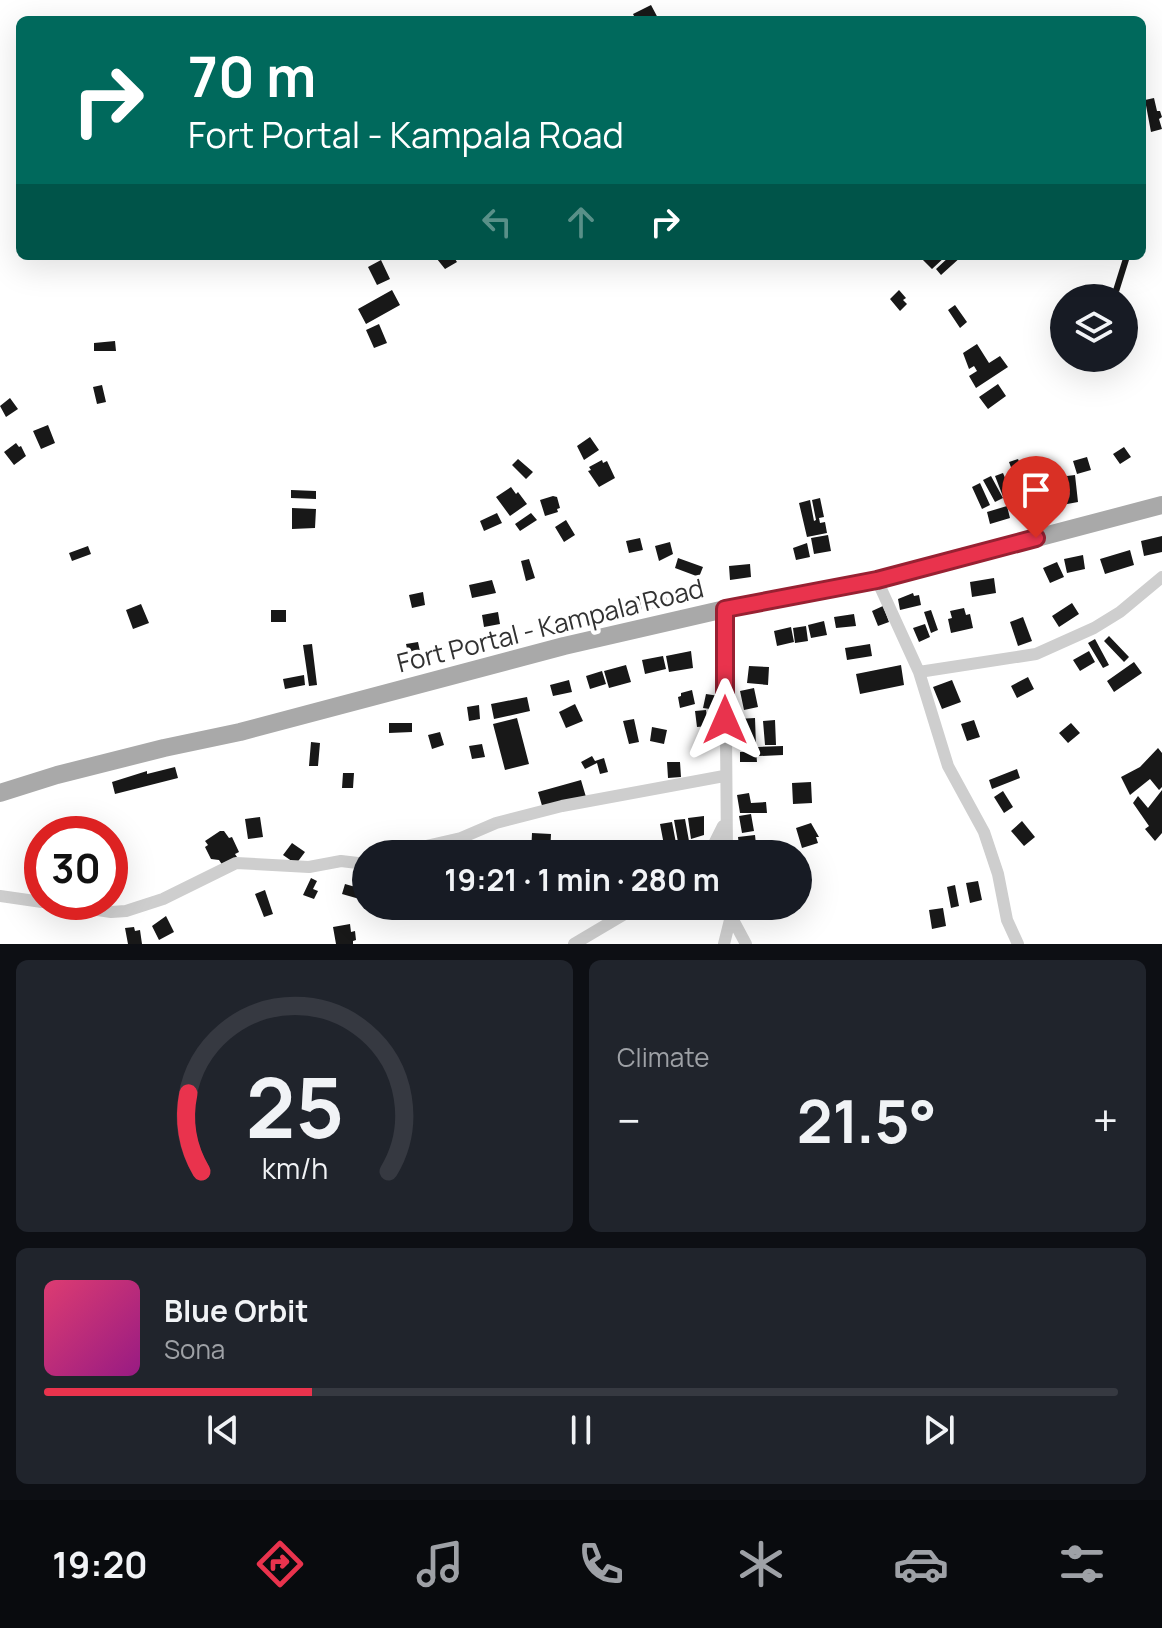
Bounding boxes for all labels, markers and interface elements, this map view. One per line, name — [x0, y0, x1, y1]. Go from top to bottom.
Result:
text: 70 m — [188, 37, 316, 114]
icon: right — [56, 48, 160, 152]
text: Fort Portal - Kampala Road — [188, 110, 624, 159]
icon: left — [475, 200, 519, 244]
icon: ahead — [559, 200, 603, 244]
icon: right — [643, 200, 687, 244]
map controls — [1050, 284, 1138, 372]
button: layers — [1050, 284, 1138, 372]
pin — [1002, 456, 1070, 538]
icon: arrive — [1014, 468, 1058, 512]
street label: Fort Portal - Kampala Road — [393, 569, 707, 681]
position arrow — [683, 678, 767, 762]
speed limit sign: 30 — [24, 816, 128, 920]
text: 19:21 · 1 min · 280 m — [444, 859, 720, 900]
text: Climate — [617, 1039, 709, 1075]
text: 25 — [245, 1049, 344, 1163]
text: 21.5° — [797, 1079, 937, 1161]
text: − — [617, 1090, 641, 1150]
text: + — [1093, 1090, 1118, 1150]
text: km/h — [261, 1149, 328, 1188]
text: Blue Orbit — [164, 1290, 309, 1331]
text: Sona — [164, 1331, 225, 1367]
icon: previous — [201, 1408, 245, 1452]
icon: pause — [559, 1408, 603, 1452]
icon: next — [917, 1408, 961, 1452]
icon: directions — [252, 1536, 308, 1592]
icon: music — [412, 1536, 468, 1592]
icon: phone — [573, 1536, 629, 1592]
icon: climate — [733, 1536, 789, 1592]
icon: car — [893, 1536, 949, 1592]
icon: filters — [1054, 1536, 1110, 1592]
text: 19:20 — [52, 1540, 148, 1589]

